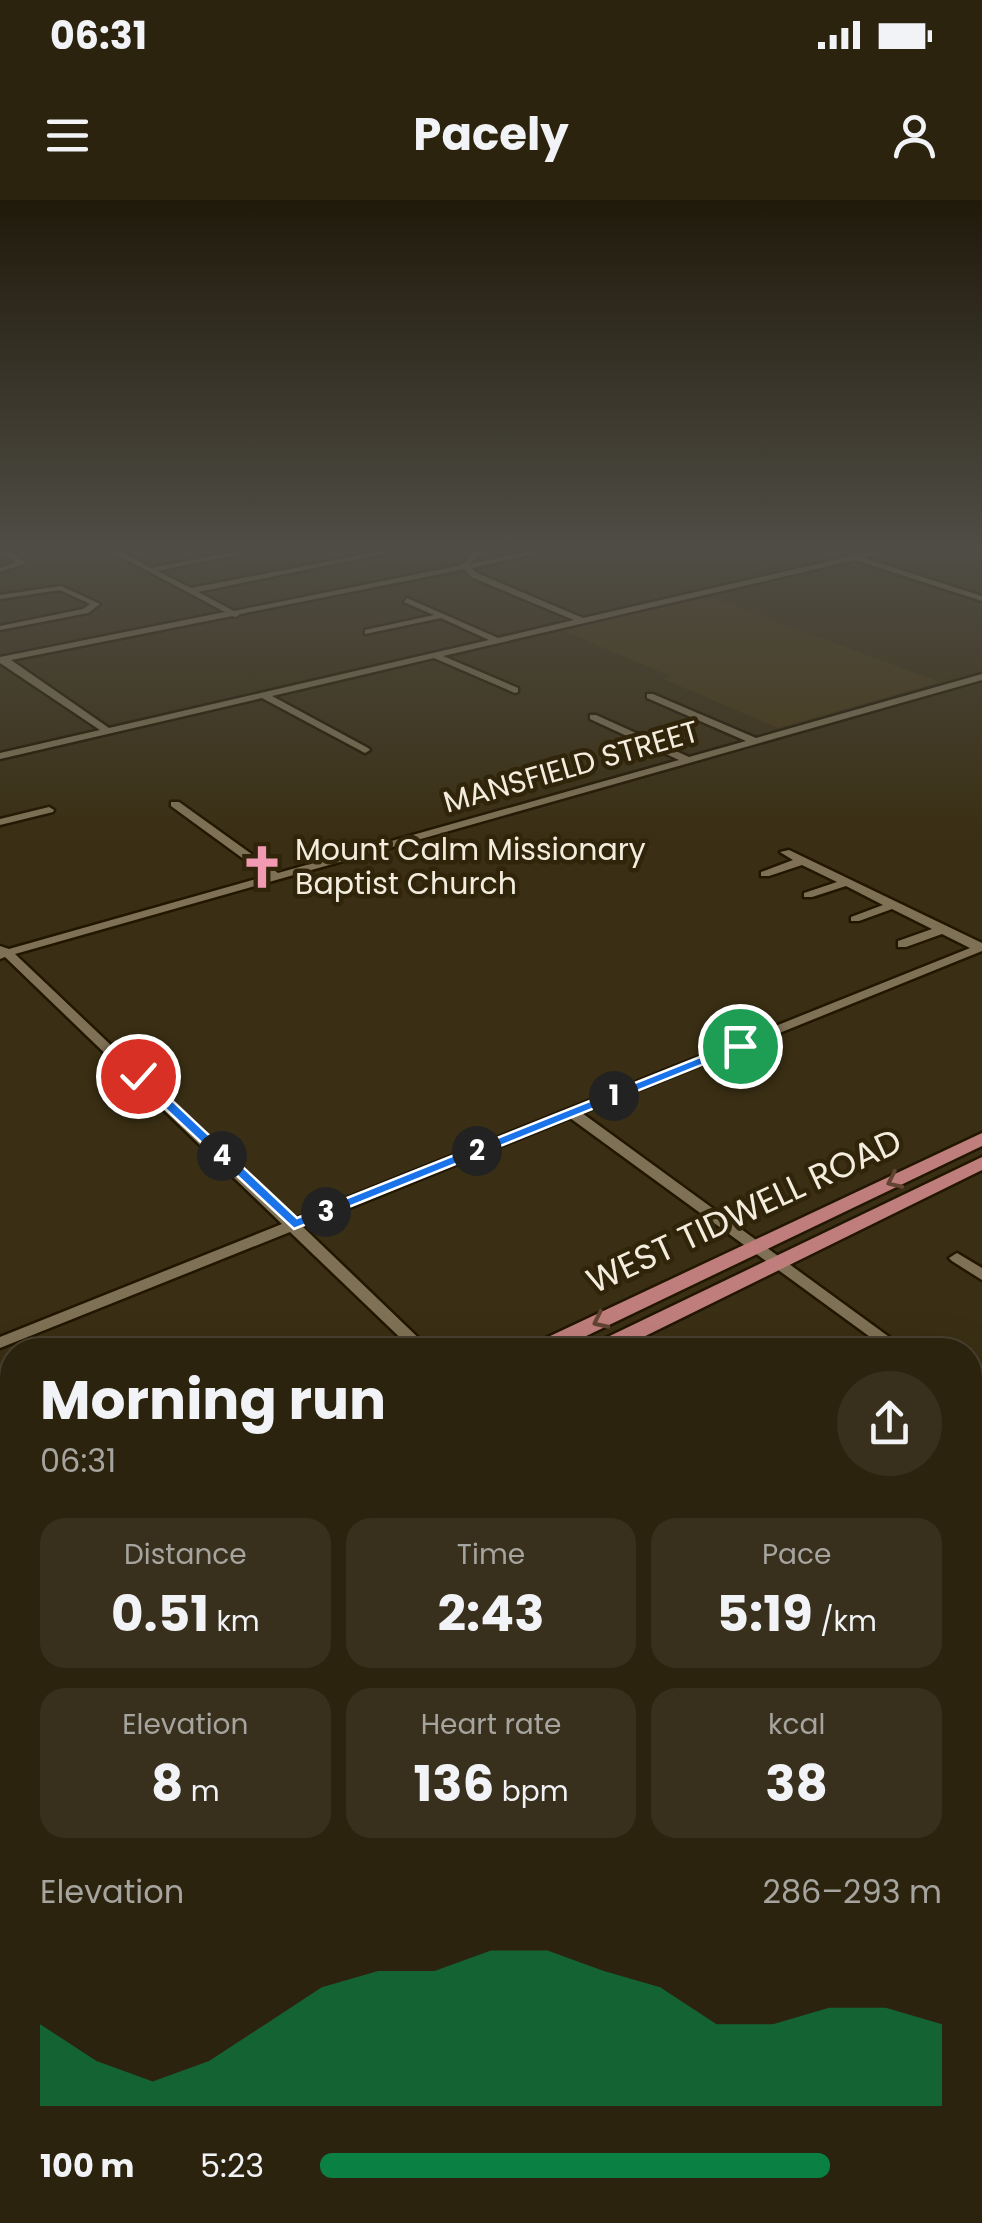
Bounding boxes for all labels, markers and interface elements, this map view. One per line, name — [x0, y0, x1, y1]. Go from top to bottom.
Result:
text: 06:31 — [50, 9, 147, 62]
text: Pacely — [413, 103, 569, 166]
icon: menu — [40, 108, 95, 163]
icon: person — [887, 108, 942, 163]
street label: MANSFIELD STREET — [438, 709, 704, 824]
place label: Mount Calm Missionary Baptist Church — [295, 828, 646, 905]
church icon: Mount Calm Missionary Baptist Church — [238, 843, 286, 891]
pin — [698, 1004, 783, 1089]
icon: arrive — [713, 1019, 768, 1074]
pin — [96, 1034, 181, 1119]
icon: check — [111, 1049, 166, 1104]
pin: 1 — [589, 1071, 639, 1121]
text: 1 — [609, 1076, 619, 1115]
street label: WEST TIDWELL ROAD — [578, 1116, 909, 1305]
pin: 2 — [452, 1126, 502, 1176]
pin: 4 — [197, 1131, 247, 1181]
text: 2 — [469, 1131, 485, 1170]
text: 4 — [213, 1136, 231, 1175]
one-way arrow — [886, 1168, 904, 1188]
pin: 3 — [301, 1187, 351, 1237]
text: 3 — [318, 1192, 334, 1231]
one-way arrow — [593, 1308, 611, 1328]
text: Morning run — [40, 1361, 386, 1438]
button: share — [837, 1371, 942, 1476]
text: 06:31 — [40, 1438, 116, 1483]
text: Distance — [124, 1535, 247, 1574]
text: Time — [457, 1535, 525, 1574]
text: Pace — [762, 1535, 831, 1574]
text: 0.51 — [111, 1578, 209, 1649]
text: 2:43 — [438, 1578, 544, 1649]
text: 5:19 — [716, 1578, 813, 1649]
text: km — [209, 1602, 260, 1641]
text: /km — [813, 1602, 877, 1641]
text: Elevation — [122, 1705, 248, 1744]
text: Heart rate — [421, 1705, 561, 1744]
text: kcal — [768, 1705, 825, 1744]
text: 8 — [151, 1748, 183, 1819]
text: 136 — [413, 1748, 494, 1819]
text: 38 — [765, 1748, 828, 1819]
text: m — [183, 1772, 220, 1811]
text: bpm — [494, 1772, 569, 1811]
text: Elevation — [40, 1869, 184, 1914]
text: 286–293 m — [763, 1869, 942, 1914]
text: 100 m — [40, 2143, 134, 2188]
text: 5:23 — [200, 2143, 264, 2188]

